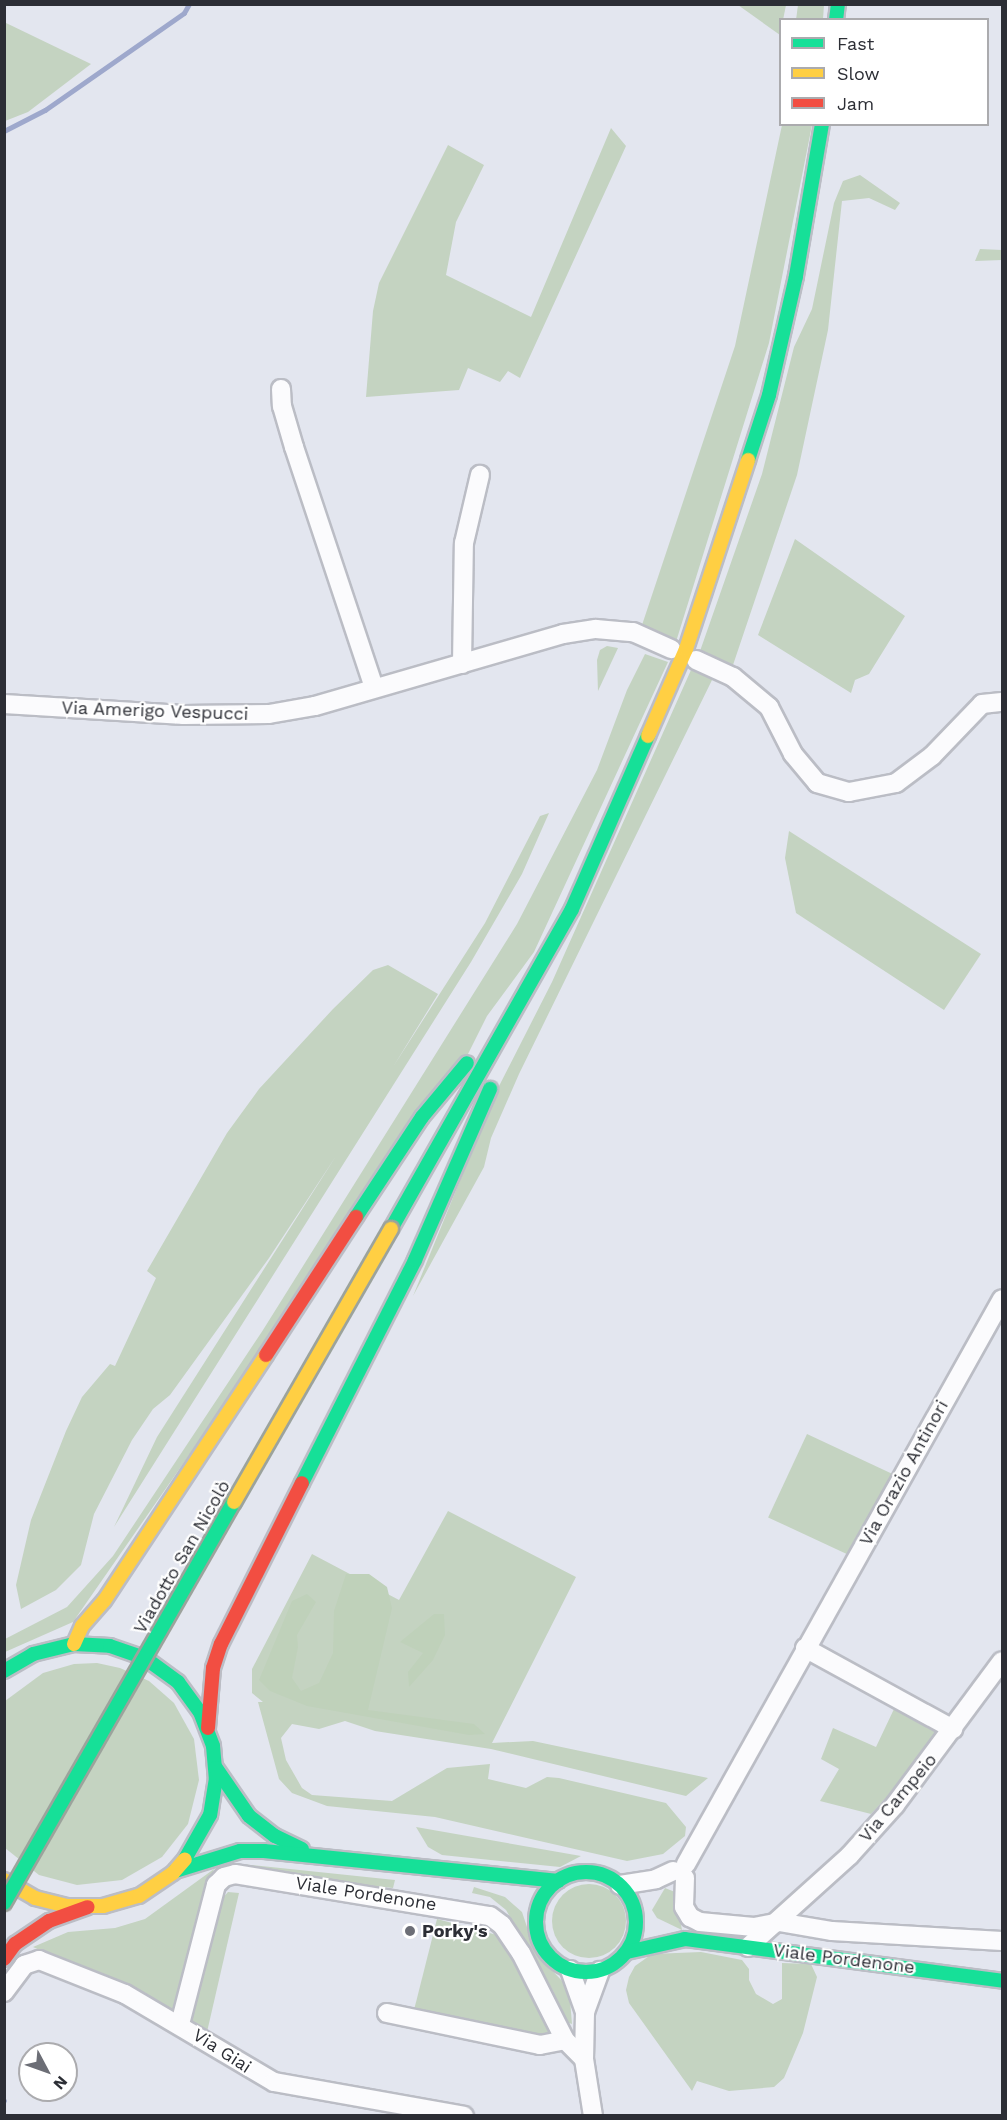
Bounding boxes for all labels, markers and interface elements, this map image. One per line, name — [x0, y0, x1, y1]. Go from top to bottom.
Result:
legend — [779, 18, 989, 126]
text: Fast — [837, 33, 874, 54]
text: Slow — [837, 63, 880, 84]
text: Jam — [837, 93, 874, 114]
street label: Via Amerigo Vespucci — [60, 697, 250, 725]
street label: Via Orazio Antinori — [855, 1396, 953, 1550]
street label: Viadotto San Nicolò — [129, 1476, 235, 1638]
street label: Via Campeio — [854, 1749, 942, 1847]
street label: Viale Pordenone — [294, 1872, 438, 1916]
place label: Porky's — [422, 1920, 488, 1942]
marker: Porky's — [403, 1924, 417, 1938]
street label: Viale Pordenone — [772, 1940, 916, 1978]
street label: Via Giai — [189, 2024, 255, 2078]
north arrow — [18, 2042, 78, 2102]
text: N — [49, 2072, 72, 2094]

